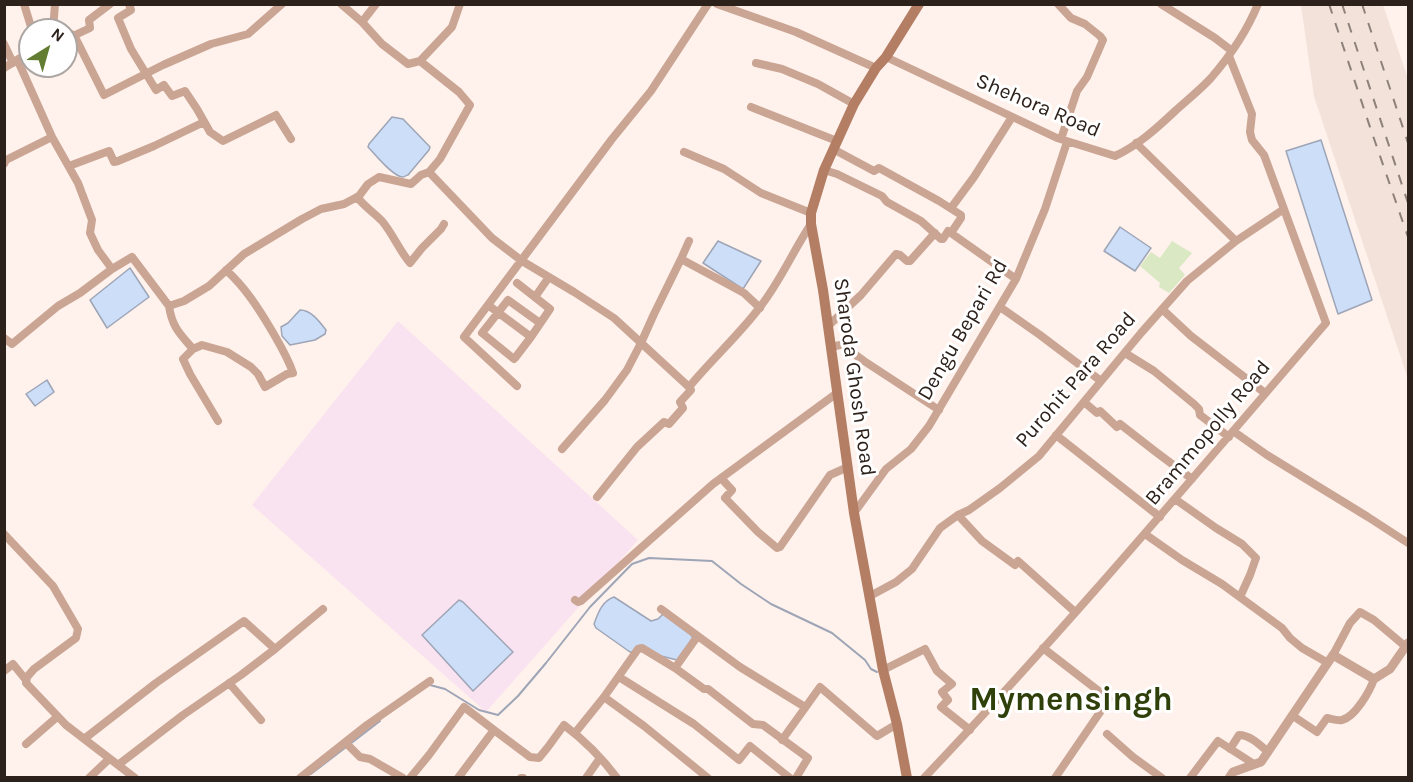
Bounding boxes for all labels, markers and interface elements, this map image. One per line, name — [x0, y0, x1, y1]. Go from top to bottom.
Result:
north arrow — [18, 18, 78, 78]
text: N — [48, 24, 68, 46]
street label: Shehora Road — [972, 68, 1104, 144]
street label: Dengu Bepari Rd — [912, 255, 1014, 405]
street label: Sharoda Ghosh Road — [828, 276, 880, 478]
street label: Purohit Para Road — [1010, 307, 1142, 453]
street label: Brammopolly Road — [1140, 355, 1276, 511]
district label: Mymensingh — [969, 681, 1173, 721]

